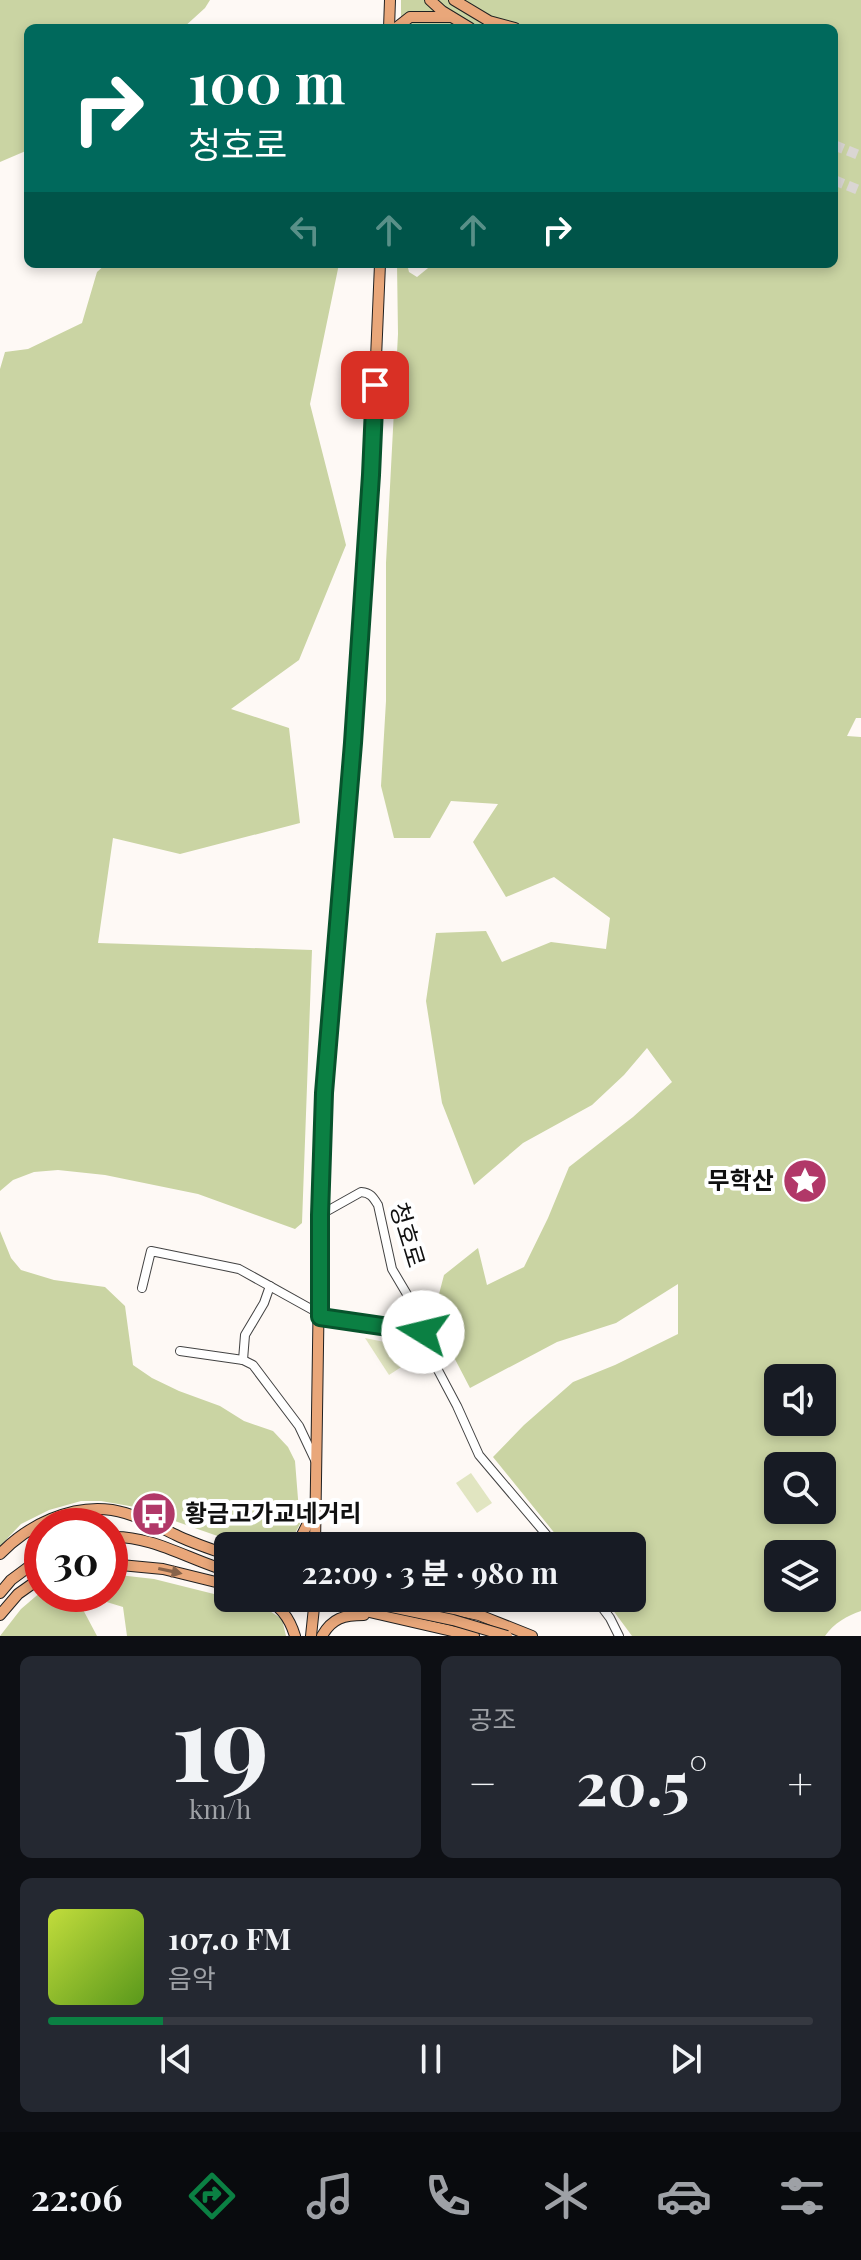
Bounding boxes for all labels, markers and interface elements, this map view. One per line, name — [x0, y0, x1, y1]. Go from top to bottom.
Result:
text: 100 m — [188, 44, 345, 119]
icon: right — [56, 56, 160, 160]
text: 청호로 — [188, 119, 287, 167]
icon: left — [283, 208, 327, 252]
icon: ahead — [367, 208, 411, 252]
icon: ahead — [451, 208, 495, 252]
icon: right — [535, 208, 579, 252]
pin — [341, 351, 409, 419]
icon: arrive — [353, 363, 397, 407]
place icon: 무학산 — [781, 1157, 829, 1205]
place label: 무학산 — [708, 1163, 774, 1195]
street label: 청호로 — [384, 1198, 434, 1271]
position arrow — [381, 1290, 465, 1374]
map controls — [764, 1364, 836, 1612]
button: sound — [764, 1364, 836, 1436]
button: search — [764, 1452, 836, 1524]
bus stop icon: 황금고가교네거리 — [130, 1490, 178, 1538]
place label: 황금고가교네거리 — [185, 1496, 362, 1528]
speed limit sign: 30 — [24, 1508, 128, 1612]
button: layers — [764, 1540, 836, 1612]
text: 22:09 · 3 분 · 980 m — [302, 1552, 558, 1592]
one-way arrow — [157, 1565, 182, 1578]
text: 19 — [172, 1669, 269, 1808]
text: 공조 — [469, 1701, 516, 1736]
text: 20.5° — [576, 1741, 708, 1821]
text: − — [469, 1752, 497, 1811]
text: + — [787, 1752, 813, 1811]
text: km/h — [189, 1791, 251, 1826]
text: 107.0 FM — [168, 1918, 291, 1958]
text: 음악 — [168, 1960, 216, 1995]
icon: previous — [154, 2037, 198, 2081]
icon: pause — [409, 2037, 453, 2081]
icon: next — [664, 2037, 708, 2081]
icon: directions — [184, 2168, 240, 2224]
icon: music — [302, 2168, 358, 2224]
icon: phone — [420, 2168, 476, 2224]
icon: climate — [538, 2168, 594, 2224]
icon: car — [656, 2168, 712, 2224]
icon: filters — [774, 2168, 830, 2224]
text: 22:06 — [31, 2172, 122, 2220]

